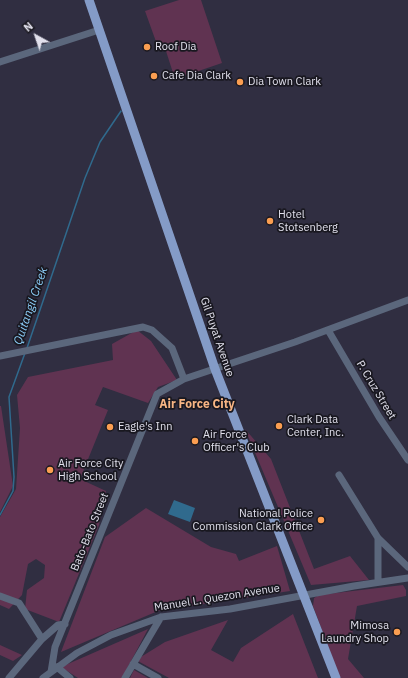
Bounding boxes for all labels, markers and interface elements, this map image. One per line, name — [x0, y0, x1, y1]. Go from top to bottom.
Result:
north arrow — [16, 16, 56, 56]
text: N — [21, 19, 36, 35]
place label: Roof Dia — [155, 40, 196, 54]
marker: Roof Dia — [142, 42, 152, 52]
place label: Cafe Dia Clark — [162, 69, 231, 83]
marker: Cafe Dia Clark — [149, 71, 159, 81]
place label: Dia Town Clark — [248, 75, 321, 89]
marker: Dia Town Clark — [235, 77, 245, 87]
place label: Hotel Stotsenberg — [278, 208, 338, 234]
marker: Hotel Stotsenberg — [265, 216, 275, 226]
water label: Quitangil Creek — [11, 265, 51, 347]
street label: Gil Puyat Avenue — [197, 295, 237, 379]
street label: P. Cruz Street — [353, 358, 399, 422]
district label: Air Force City — [159, 398, 235, 412]
place label: Clark Data Center, Inc. — [287, 413, 344, 439]
place label: Eagle's Inn — [118, 420, 172, 434]
marker: Clark Data Center, Inc. — [274, 421, 284, 431]
marker: Eagle's Inn — [105, 422, 115, 432]
place label: Air Force Officer's Club — [203, 428, 270, 454]
marker: Air Force Officer's Club — [190, 436, 200, 446]
place label: Air Force City High School — [58, 457, 123, 483]
marker: Air Force City High School — [45, 465, 55, 475]
street label: Bato-Bato Street — [68, 491, 112, 573]
place label: National Police Commission Clark Office — [192, 507, 313, 533]
marker: National Police Commission Clark Office — [316, 515, 326, 525]
street label: Manuel L. Quezon Avenue — [153, 582, 281, 614]
place label: Mimosa Laundry Shop — [321, 619, 389, 645]
marker: Mimosa Laundry Shop — [392, 627, 402, 637]

